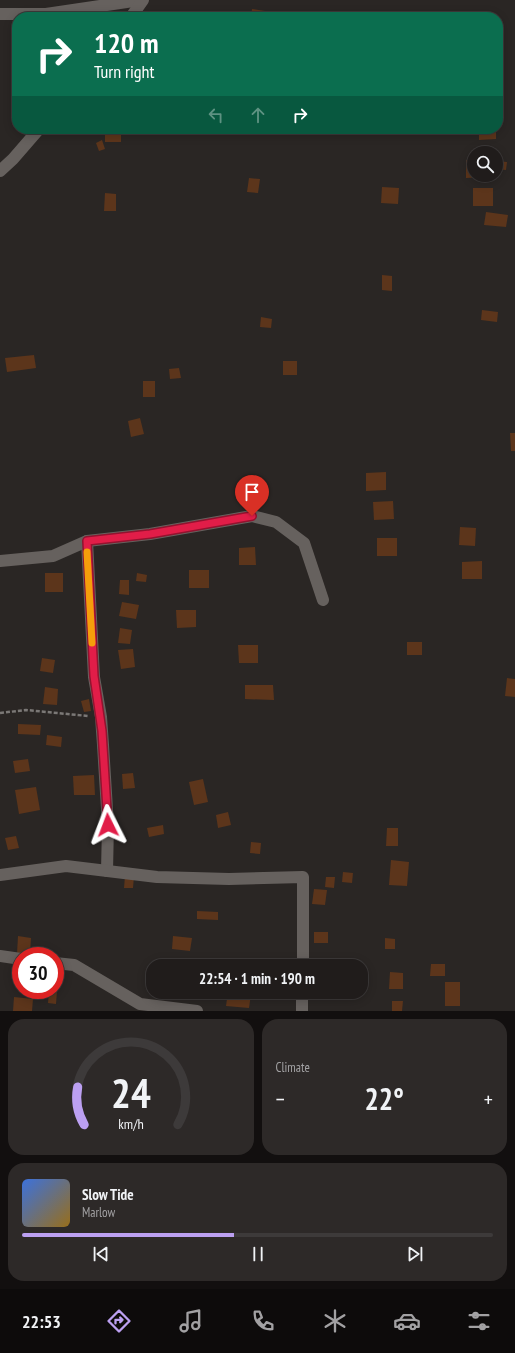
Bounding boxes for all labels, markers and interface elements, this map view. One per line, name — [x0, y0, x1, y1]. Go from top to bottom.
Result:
text: 120 m — [94, 24, 158, 61]
icon: right — [28, 28, 80, 80]
text: Turn right — [94, 60, 154, 83]
icon: left — [205, 104, 227, 126]
icon: ahead — [247, 104, 269, 126]
icon: right — [289, 104, 311, 126]
map controls — [467, 146, 503, 182]
button: search — [467, 146, 503, 182]
pin — [235, 475, 269, 516]
icon: arrive — [241, 481, 263, 503]
position arrow — [87, 804, 129, 846]
speed limit sign: 30 — [12, 947, 64, 999]
text: 22:54 · 1 min · 190 m — [199, 969, 315, 988]
text: Climate — [276, 1059, 310, 1076]
text: 24 — [111, 1066, 151, 1119]
text: 22° — [364, 1079, 404, 1118]
text: − — [276, 1085, 285, 1113]
text: + — [484, 1085, 493, 1113]
text: km/h — [118, 1114, 143, 1133]
text: Slow Tide — [82, 1185, 134, 1204]
text: Marlow — [82, 1204, 115, 1221]
icon: previous — [90, 1243, 112, 1265]
icon: pause — [247, 1243, 269, 1265]
icon: next — [404, 1243, 426, 1265]
icon: directions — [105, 1307, 133, 1335]
icon: music — [177, 1307, 205, 1335]
icon: phone — [249, 1307, 277, 1335]
icon: climate — [321, 1307, 349, 1335]
icon: car — [393, 1307, 421, 1335]
icon: filters — [465, 1307, 493, 1335]
text: 22:53 — [22, 1310, 61, 1333]

